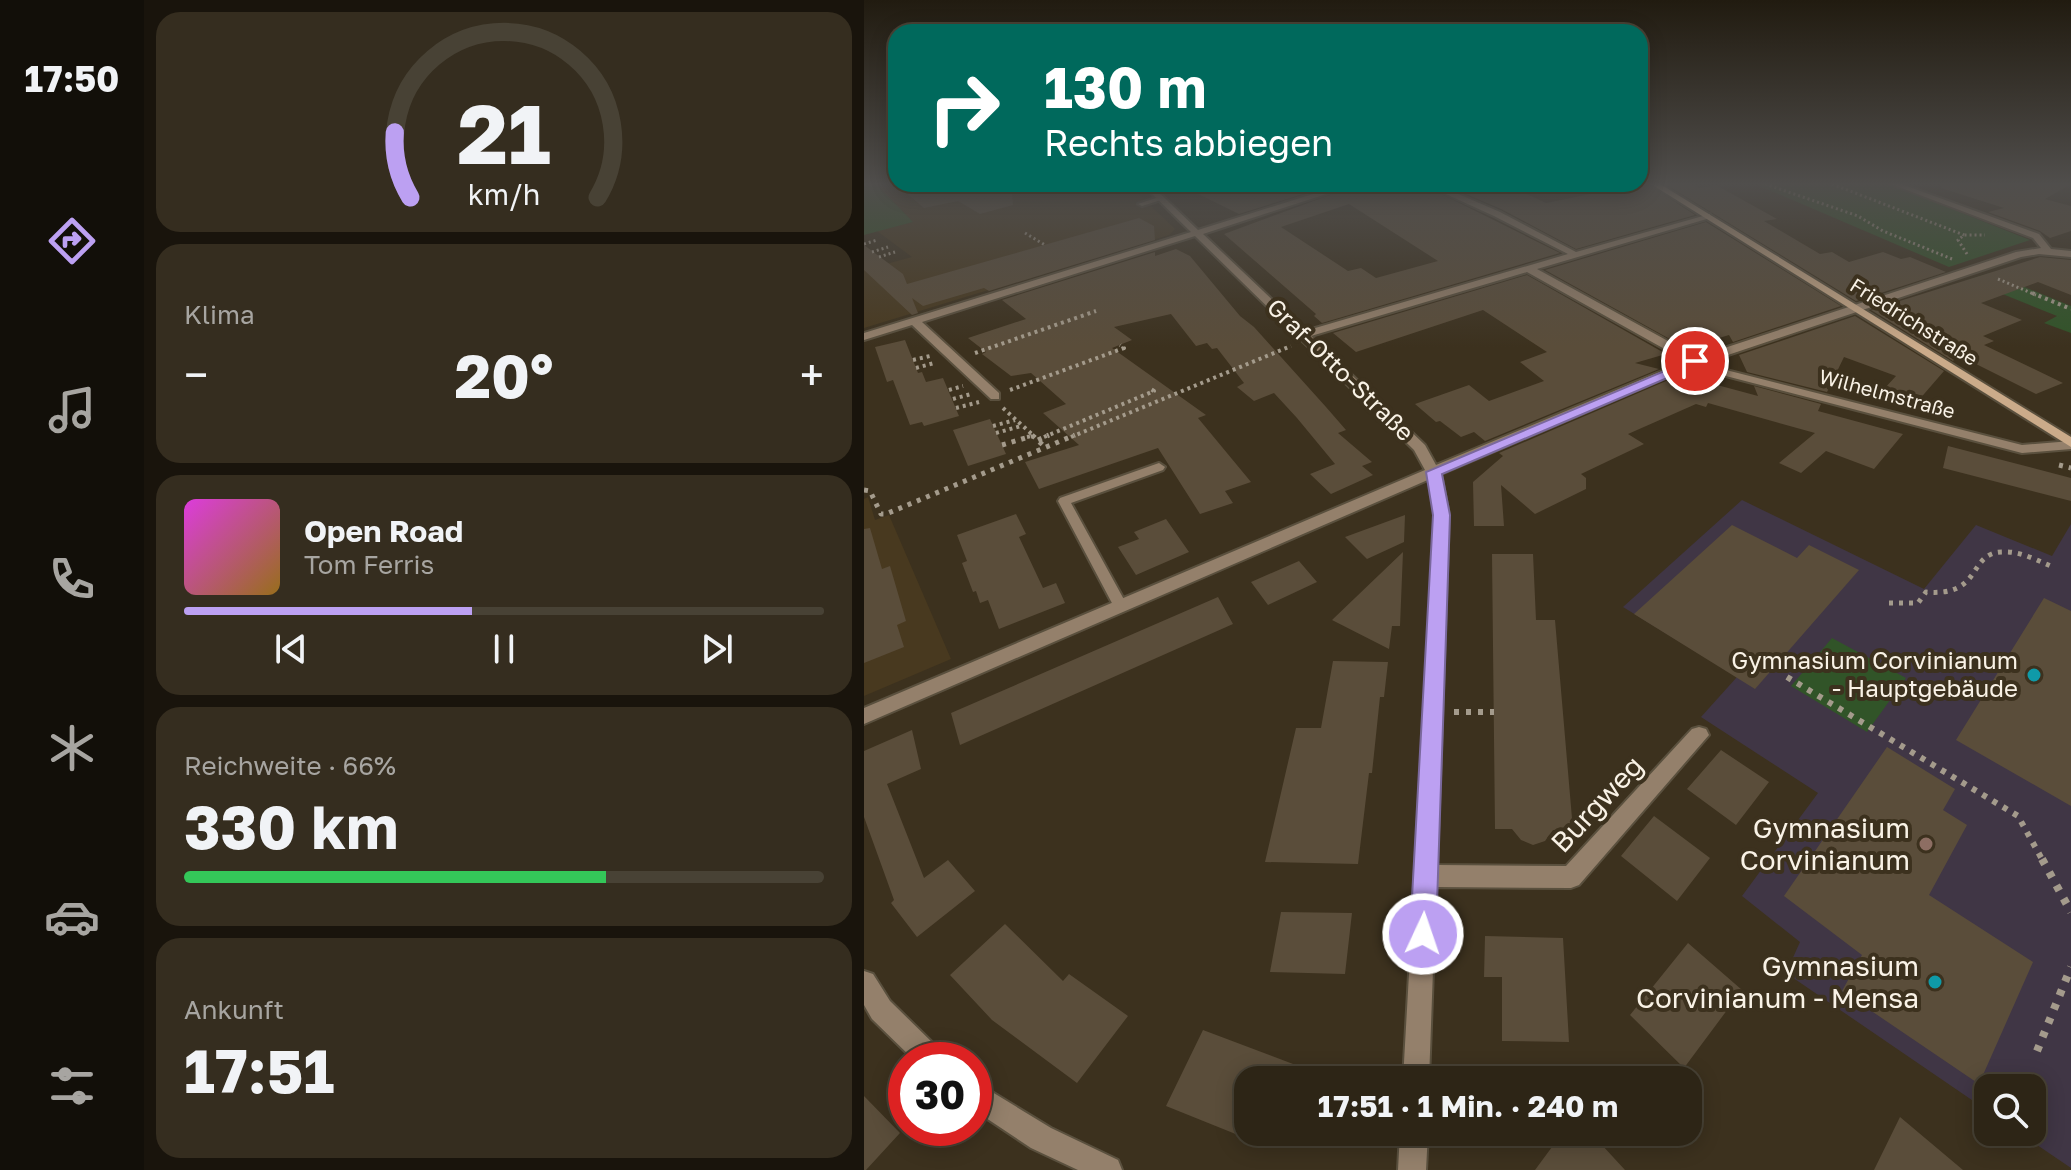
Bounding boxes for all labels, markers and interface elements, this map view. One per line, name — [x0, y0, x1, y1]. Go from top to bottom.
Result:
text: 130 m — [1044, 53, 1206, 120]
icon: right — [912, 56, 1016, 160]
text: 17:50 — [24, 57, 120, 100]
text: 21 — [457, 81, 551, 181]
text: Rechts abbiegen — [1044, 121, 1333, 164]
text: km/h — [468, 177, 540, 211]
icon: directions — [44, 213, 100, 269]
street label: Friedrichstraße — [1846, 272, 1983, 370]
street label: Graf-Otto-Straße — [1262, 292, 1420, 446]
text: Klima — [184, 299, 255, 330]
pin — [1661, 327, 1729, 395]
text: 20° — [455, 339, 554, 411]
icon: arrive — [1673, 339, 1717, 383]
text: − — [184, 348, 208, 401]
text: + — [800, 348, 824, 401]
street label: Wilhelmstraße — [1817, 363, 1958, 423]
icon: music — [44, 382, 100, 438]
text: Open Road — [304, 513, 463, 549]
text: Tom Ferris — [304, 549, 434, 580]
icon: phone — [44, 551, 100, 607]
icon: previous — [269, 627, 313, 671]
icon: pause — [482, 627, 526, 671]
icon: next — [695, 627, 739, 671]
place label: Gymnasium Corvinianum - Hauptgebäude — [1731, 645, 2018, 702]
marker: Gymnasium Corvinianum - Hauptgebäude — [2025, 666, 2043, 684]
icon: climate — [44, 720, 100, 776]
street label: Burgweg — [1544, 749, 1649, 859]
text: Reichweite · 66% — [184, 750, 396, 781]
text: 330 km — [184, 790, 399, 862]
place label: Gymnasium Corvinianum — [1740, 811, 1910, 876]
marker: Gymnasium Corvinianum — [1917, 835, 1935, 853]
icon: car — [44, 889, 100, 945]
position arrow — [1381, 892, 1465, 976]
place label: Gymnasium Corvinianum - Mensa — [1636, 949, 1919, 1014]
marker: Gymnasium Corvinianum - Mensa — [1926, 973, 1944, 991]
text: Ankunft — [184, 994, 284, 1025]
text: 17:51 — [184, 1034, 334, 1106]
speed limit sign: 30 — [888, 1042, 992, 1146]
icon: filters — [44, 1058, 100, 1114]
map controls — [1974, 1074, 2046, 1146]
button: search — [1974, 1074, 2046, 1146]
text: 17:51 · 1 Min. · 240 m — [1318, 1088, 1618, 1124]

